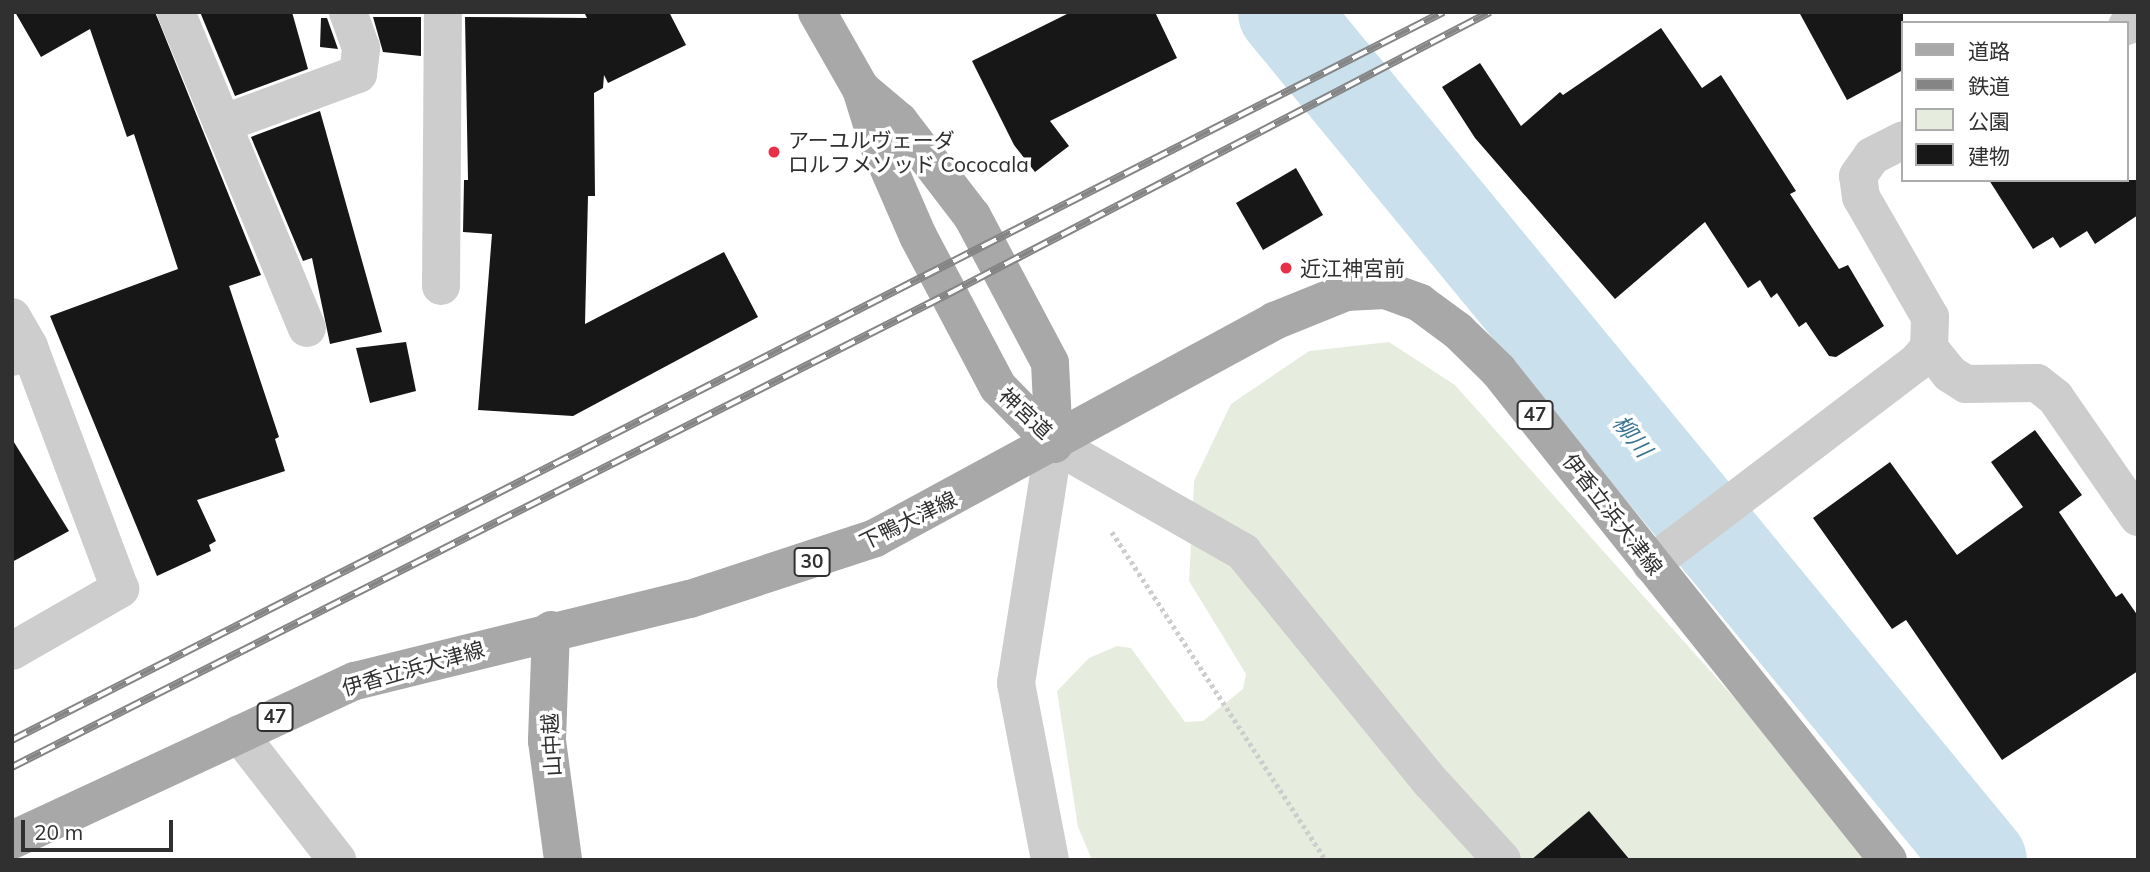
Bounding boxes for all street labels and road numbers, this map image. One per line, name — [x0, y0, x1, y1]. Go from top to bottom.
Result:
street label: 神宮道 — [994, 382, 1058, 444]
road number: 47 — [1516, 400, 1554, 430]
street label: 伊香立浜大津線 — [1558, 448, 1668, 580]
street label: 下鴨大津線 — [855, 486, 961, 554]
road number: 30 — [793, 547, 831, 578]
street label: 伊香立浜大津線 — [339, 636, 487, 700]
road number: 47 — [256, 702, 294, 732]
street label: 山中越 — [537, 713, 565, 777]

